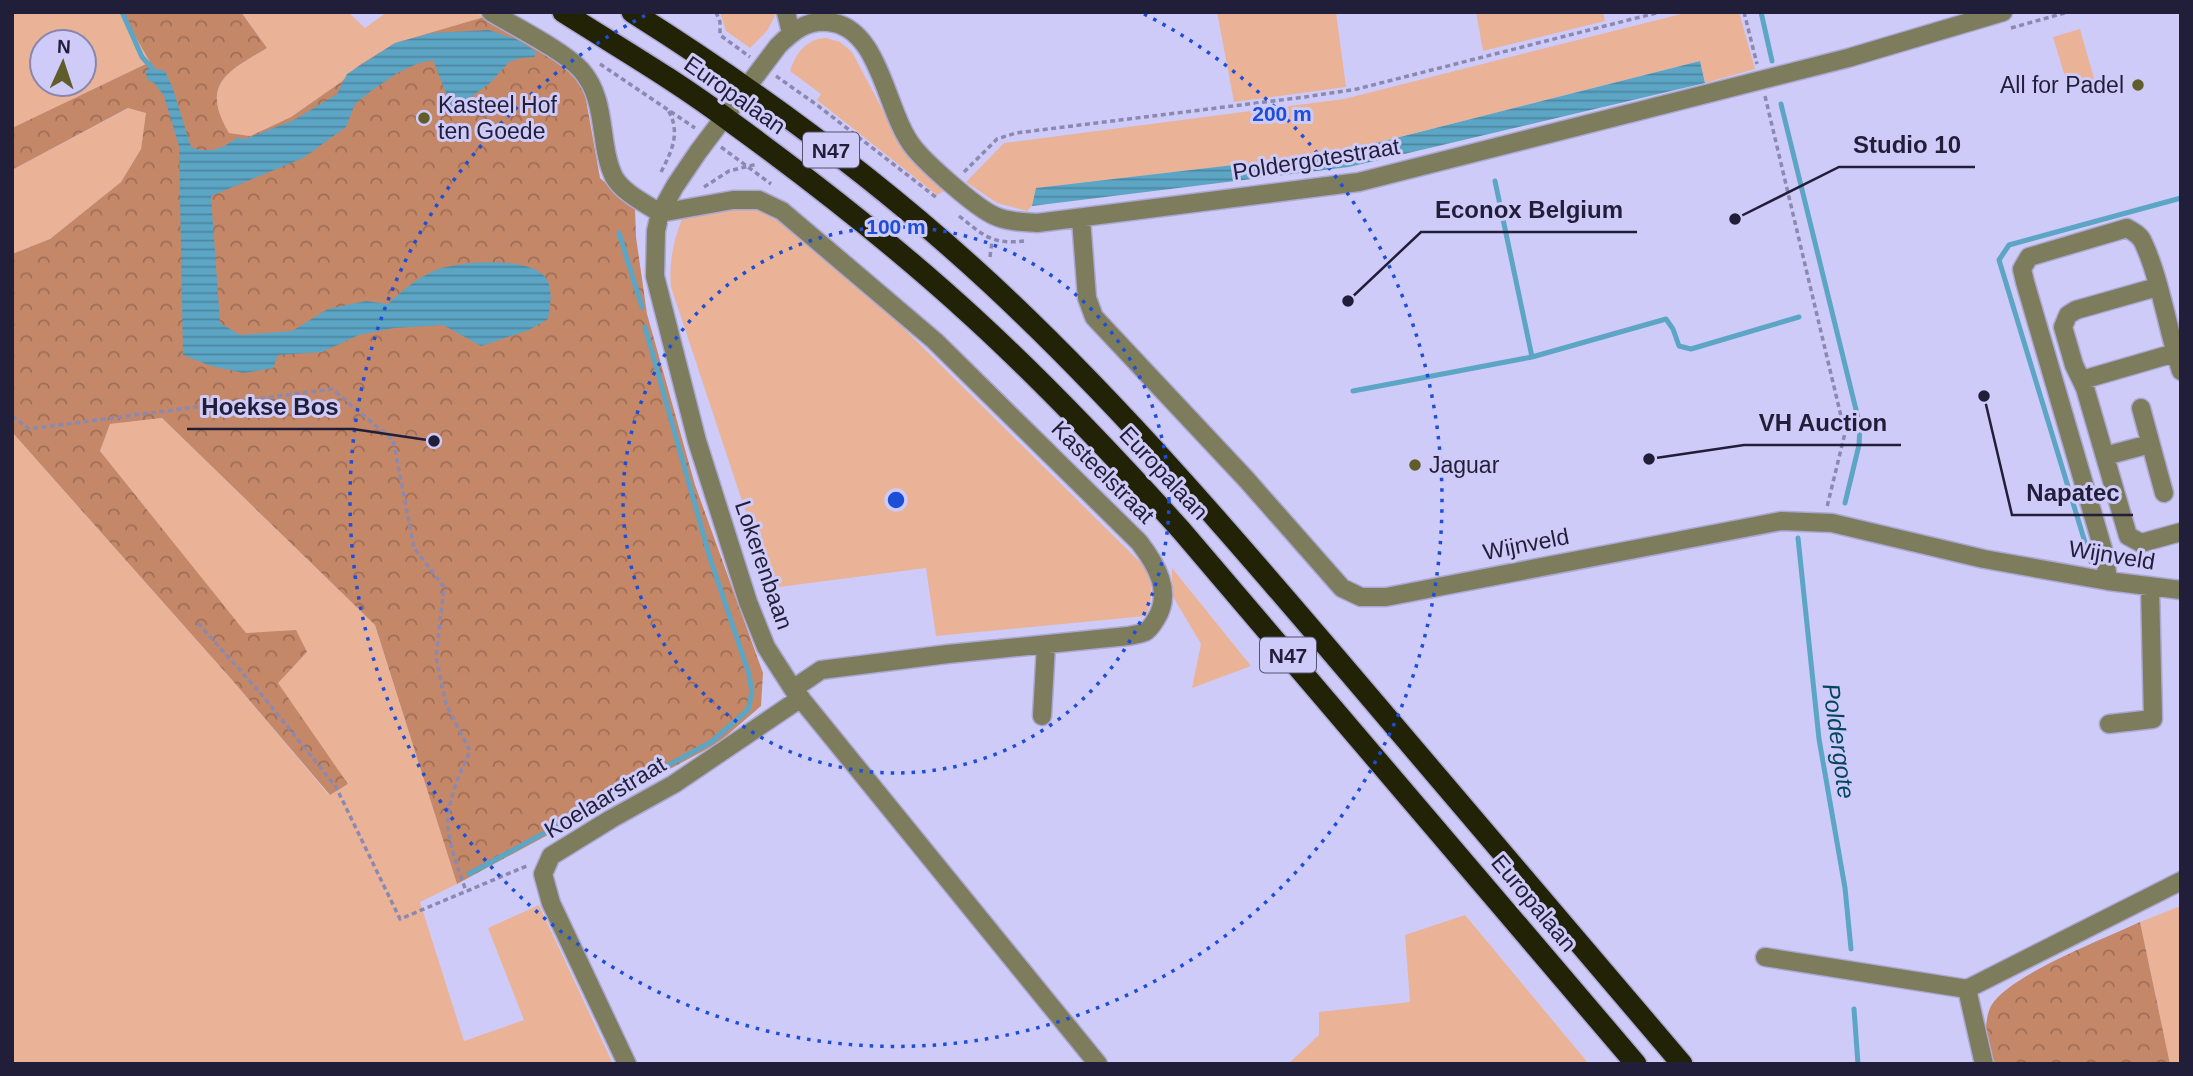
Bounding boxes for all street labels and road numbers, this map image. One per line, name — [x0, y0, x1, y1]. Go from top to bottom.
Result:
street label: Europalaan — [679, 51, 791, 139]
road number: N47 — [803, 132, 859, 168]
street label: Poldergotestraat — [1231, 133, 1402, 185]
street label: Kasteelstraat — [1046, 415, 1160, 529]
street label: Europalaan — [1114, 421, 1214, 525]
street label: Lokerenbaan — [730, 497, 798, 633]
street label: Wijnveld — [1481, 523, 1571, 565]
street label: Wijnveld — [2067, 535, 2157, 575]
road number: N47 — [1260, 638, 1316, 672]
street label: Koelaarstraat — [540, 750, 671, 843]
street label: Europalaan — [1486, 850, 1582, 956]

